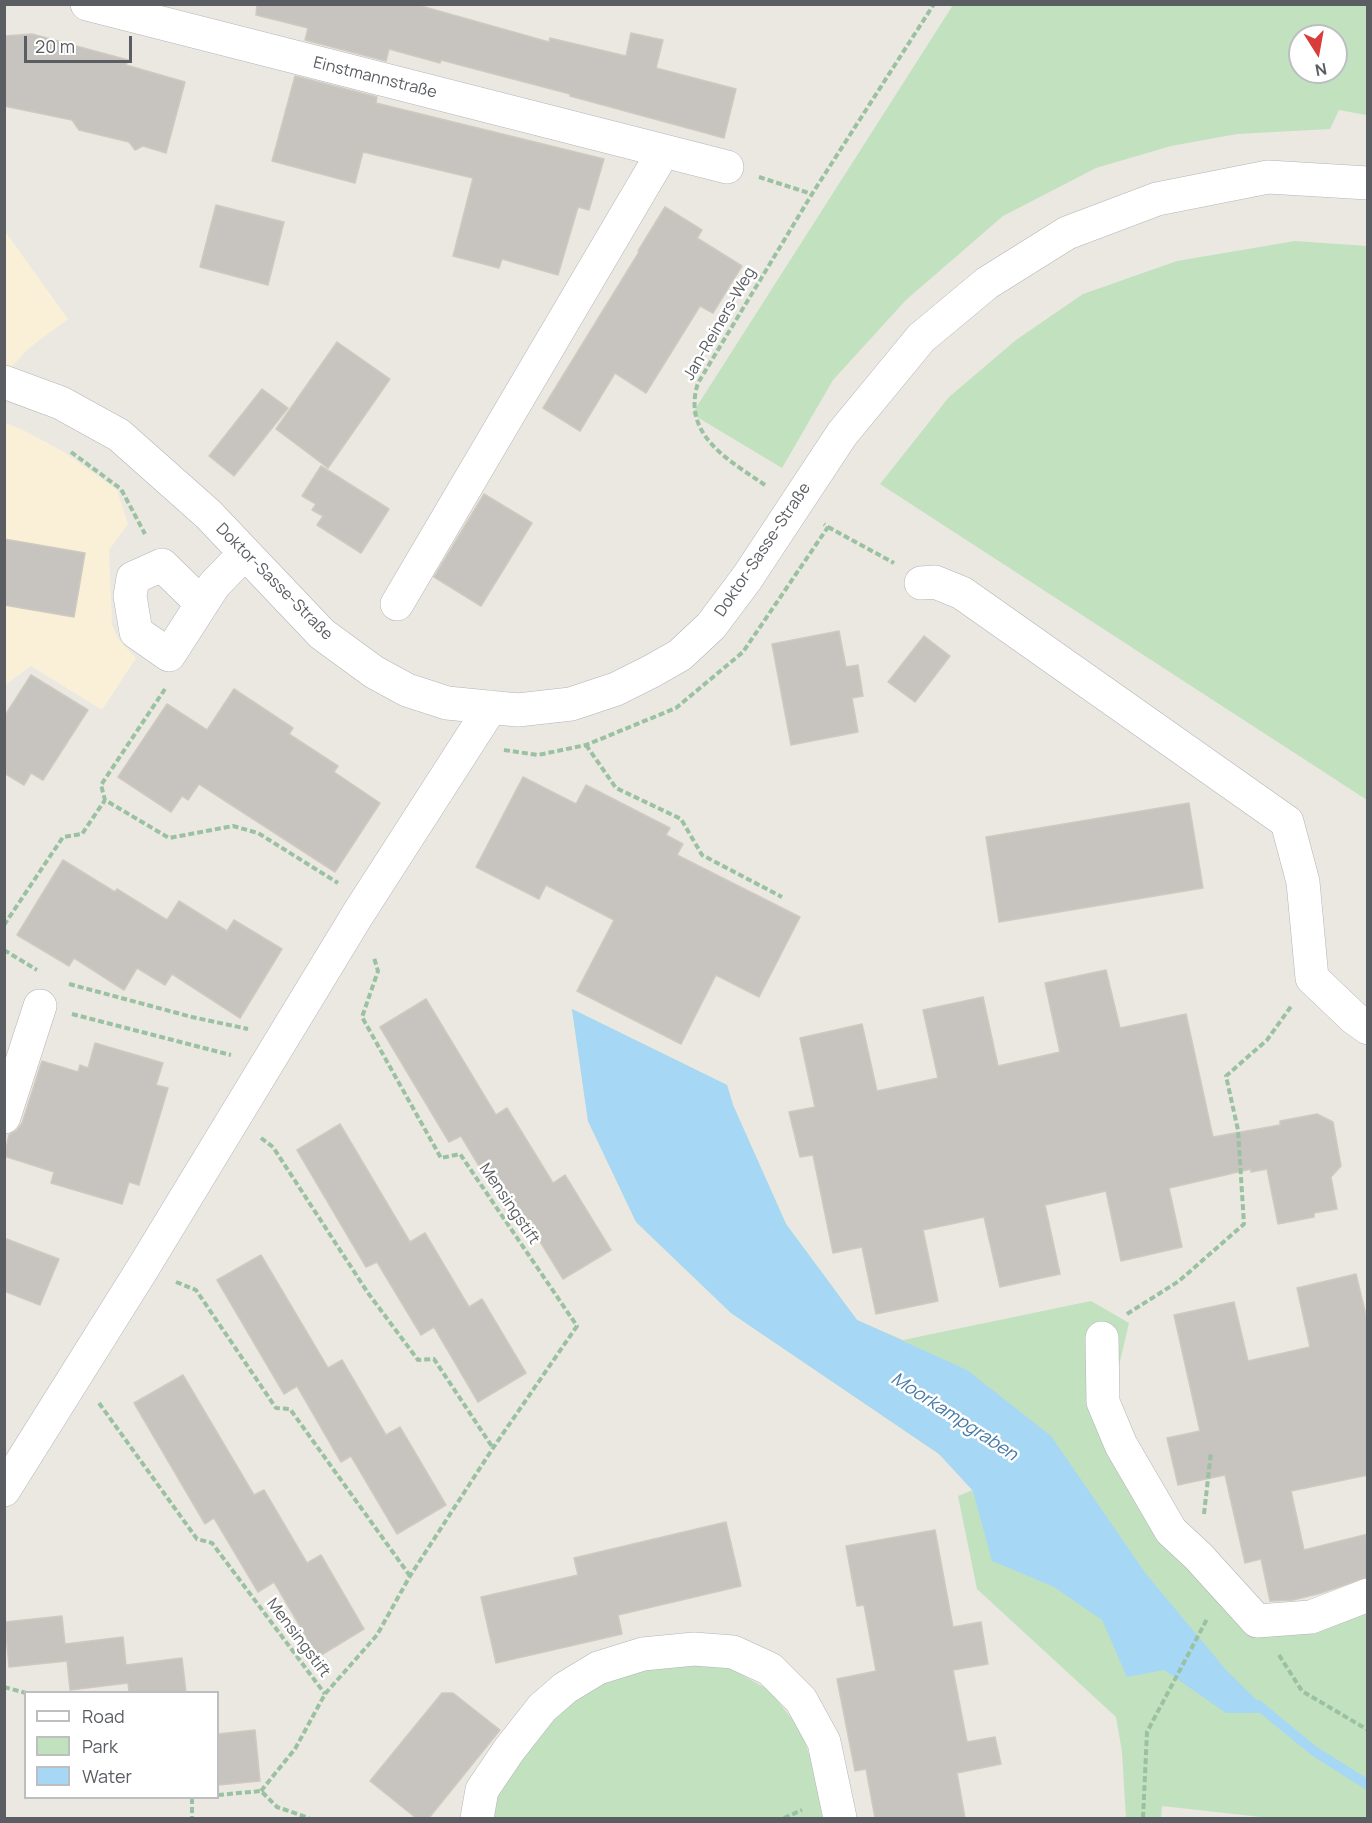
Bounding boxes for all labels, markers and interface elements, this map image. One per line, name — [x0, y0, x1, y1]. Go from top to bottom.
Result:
scale bar — [27, 24, 135, 62]
north arrow — [1288, 24, 1348, 84]
text: 20 m — [35, 34, 75, 58]
street label: Einstmannstraße — [311, 53, 439, 103]
text: N — [1313, 58, 1329, 82]
street label: Jan-Reiners-Weg — [680, 264, 760, 384]
street label: Doktor-Sasse-Straße — [711, 479, 815, 621]
street label: Doktor-Sasse-Straße — [212, 520, 336, 644]
street label: Mensingstift — [475, 1160, 543, 1248]
water label: Moorkampgraben — [887, 1368, 1021, 1466]
street label: Mensingstift — [262, 1595, 334, 1681]
legend — [24, 1691, 219, 1799]
text: Road — [82, 1704, 125, 1728]
text: Park — [82, 1734, 118, 1758]
text: Water — [82, 1764, 132, 1788]

